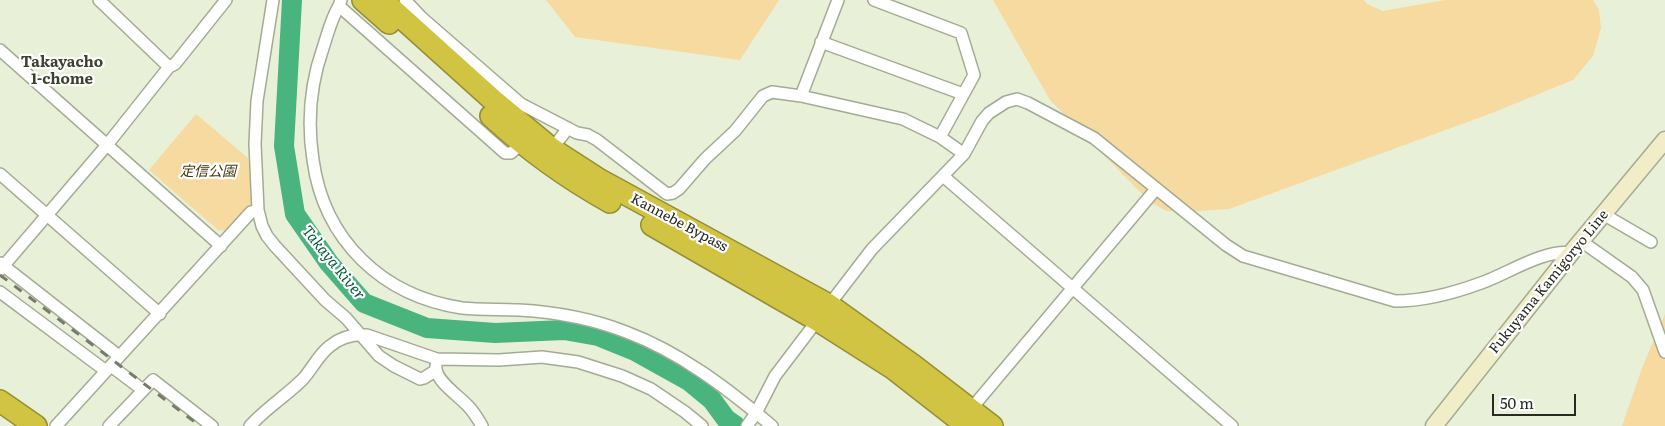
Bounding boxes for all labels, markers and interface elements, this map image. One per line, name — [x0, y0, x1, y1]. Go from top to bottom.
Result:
district label: Takayacho 1-chome — [21, 54, 103, 89]
park label: 定信公園 — [180, 164, 236, 180]
street label: Kannebe Bypass — [628, 190, 730, 256]
street label: Fukuyama Kamigoryo Line — [1486, 207, 1612, 357]
water label: Takaya River — [298, 223, 368, 303]
scale bar — [1495, 384, 1579, 416]
text: 50 m — [1500, 391, 1534, 414]

